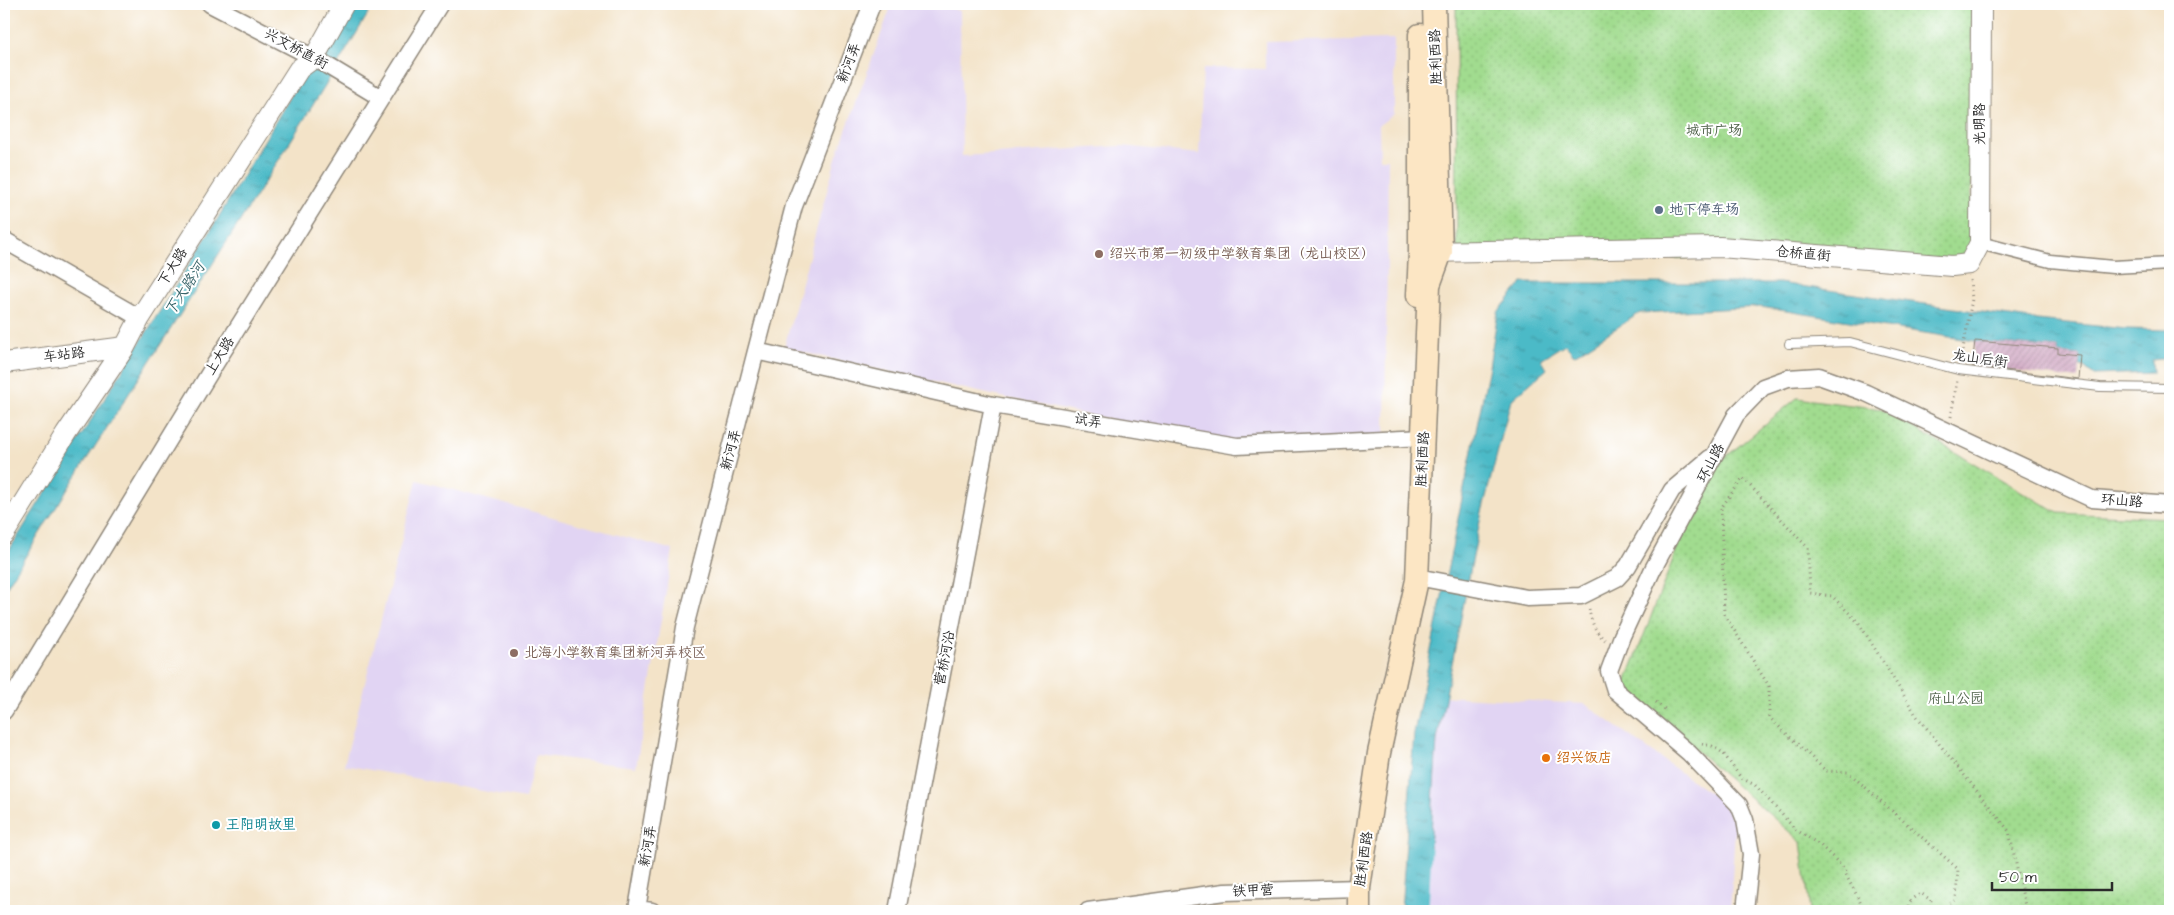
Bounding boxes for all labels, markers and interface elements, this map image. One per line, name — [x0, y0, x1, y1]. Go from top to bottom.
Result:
street label: 兴文桥直街 — [260, 24, 332, 74]
street label: 胜利西路 — [1425, 29, 1447, 85]
street label: 新河弄 — [832, 40, 866, 86]
street label: 光明路 — [1970, 103, 1990, 145]
park label: 城市广场 — [1686, 121, 1742, 141]
place label: 地下停车场 — [1669, 200, 1739, 220]
marker: 地下停车场 — [1653, 204, 1665, 216]
street label: 仓桥直街 — [1774, 242, 1832, 266]
street label: 下大路 — [153, 244, 193, 290]
place label: 绍兴市第一初级中学教育集团（龙山校区） — [1109, 244, 1375, 264]
marker: 绍兴市第一初级中学教育集团（龙山校区） — [1093, 248, 1105, 260]
water label: 下大路河 — [160, 256, 212, 320]
street label: 上大路 — [200, 333, 240, 379]
street label: 车站路 — [42, 343, 86, 367]
street label: 龙山后街 — [1951, 345, 2009, 373]
street label: 试弄 — [1072, 409, 1104, 433]
street label: 新河弄 — [716, 427, 746, 473]
street label: 胜利西路 — [1412, 431, 1434, 487]
street label: 环山路 — [1692, 440, 1730, 486]
street label: 环山路 — [2100, 489, 2144, 513]
street label: 营桥河沿 — [930, 629, 960, 687]
place label: 北海小学教育集团新河弄校区 — [524, 643, 706, 663]
marker: 北海小学教育集团新河弄校区 — [508, 647, 520, 659]
park label: 府山公园 — [1928, 689, 1984, 709]
place label: 绍兴饭店 — [1556, 748, 1612, 768]
marker: 绍兴饭店 — [1540, 752, 1552, 764]
place label: 王阳明故里 — [226, 815, 296, 835]
marker: 王阳明故里 — [210, 819, 222, 831]
street label: 新河弄 — [635, 824, 661, 868]
street label: 胜利西路 — [1350, 830, 1378, 888]
scale bar — [1992, 860, 2112, 892]
text: 50 m — [1999, 867, 2037, 888]
street label: 铁甲营 — [1232, 880, 1274, 902]

